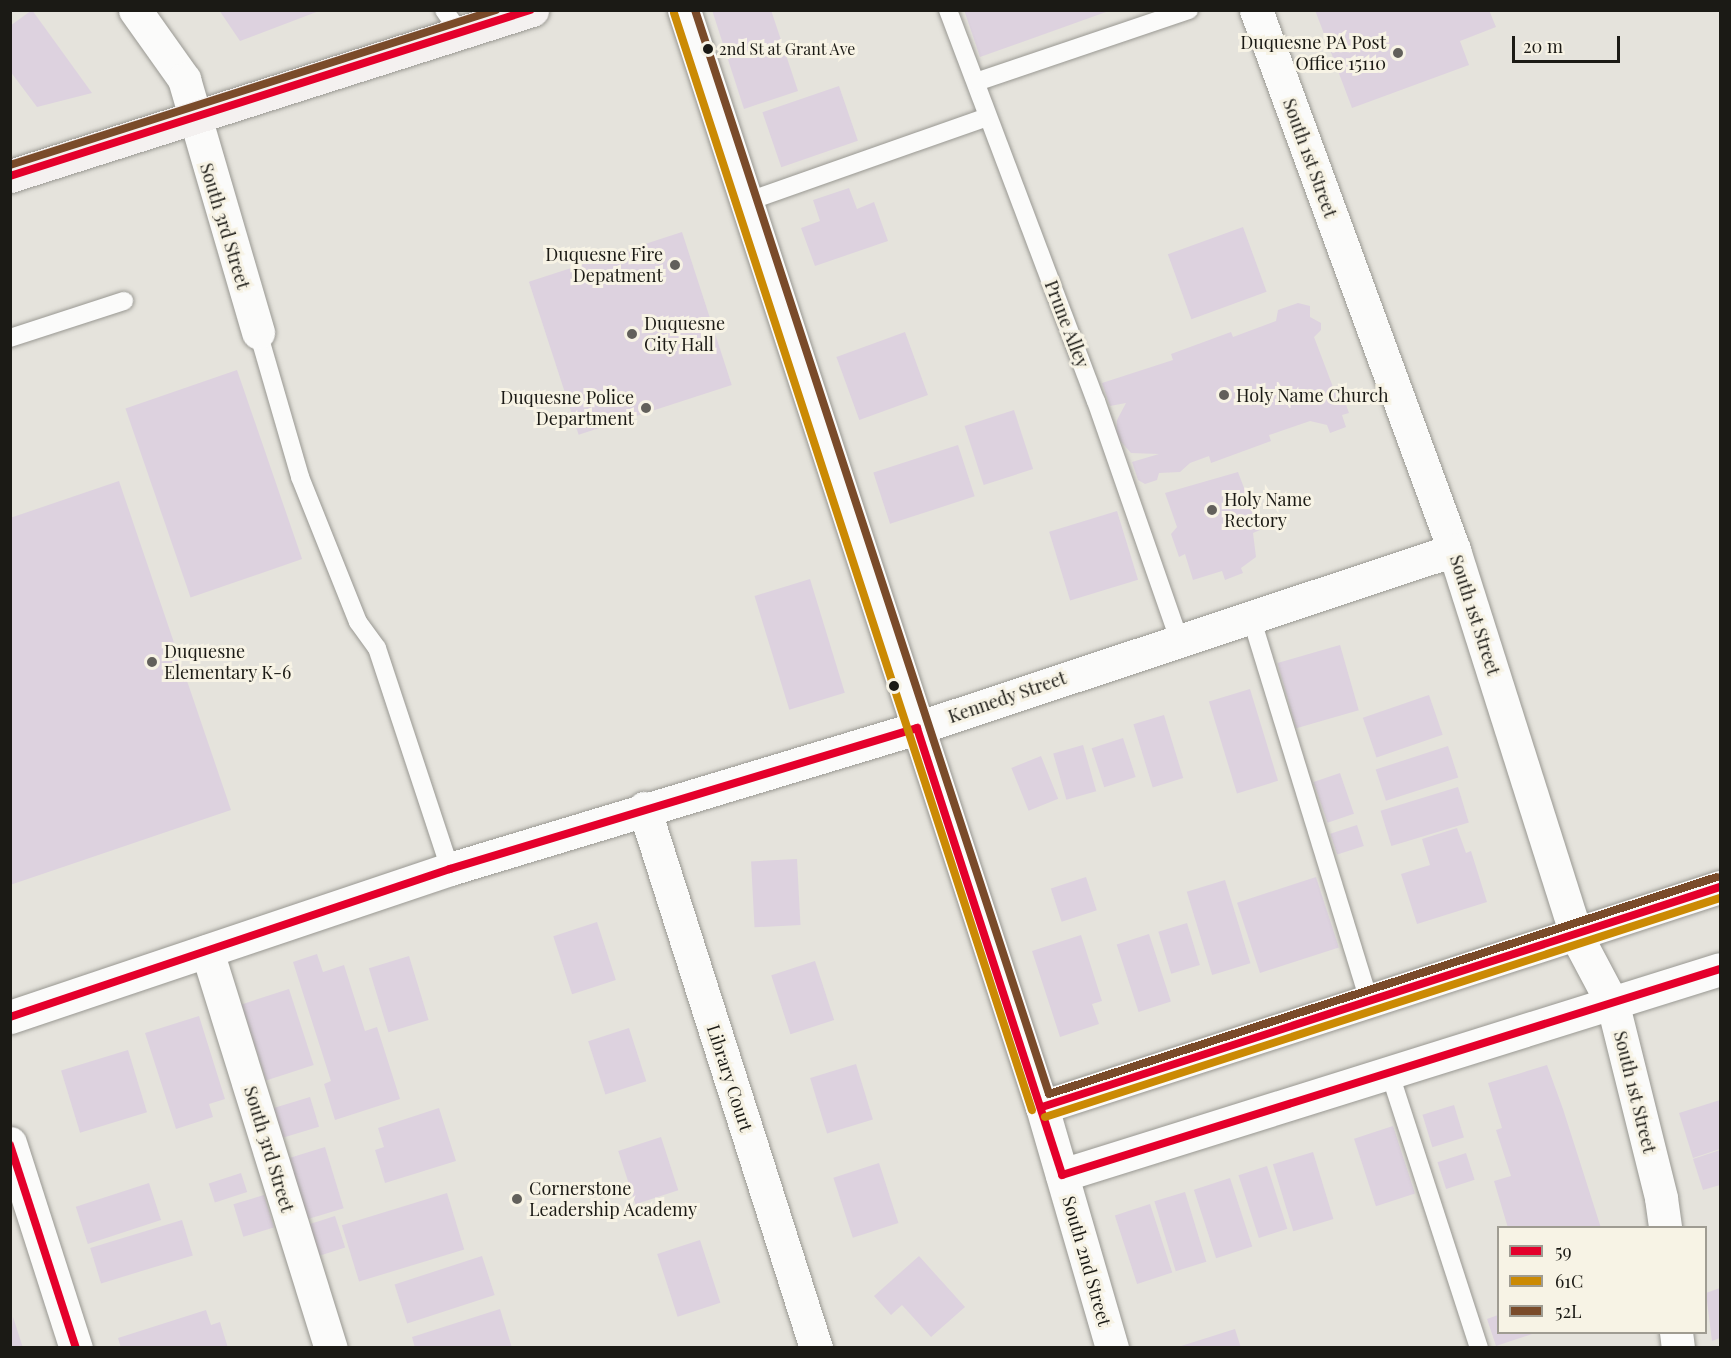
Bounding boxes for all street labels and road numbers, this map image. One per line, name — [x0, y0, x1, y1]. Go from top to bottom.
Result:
street label: South 1st Street — [1278, 95, 1342, 221]
street label: South 3rd Street — [196, 160, 254, 292]
street label: Prune Alley — [1040, 277, 1094, 371]
street label: South 1st Street — [1445, 552, 1505, 678]
street label: Kennedy Street — [945, 667, 1069, 727]
street label: Library Court — [702, 1022, 758, 1134]
street label: South 1st Street — [1609, 1029, 1661, 1155]
street label: South 3rd Street — [240, 1083, 298, 1215]
street label: South 2nd Street — [1058, 1194, 1116, 1328]

